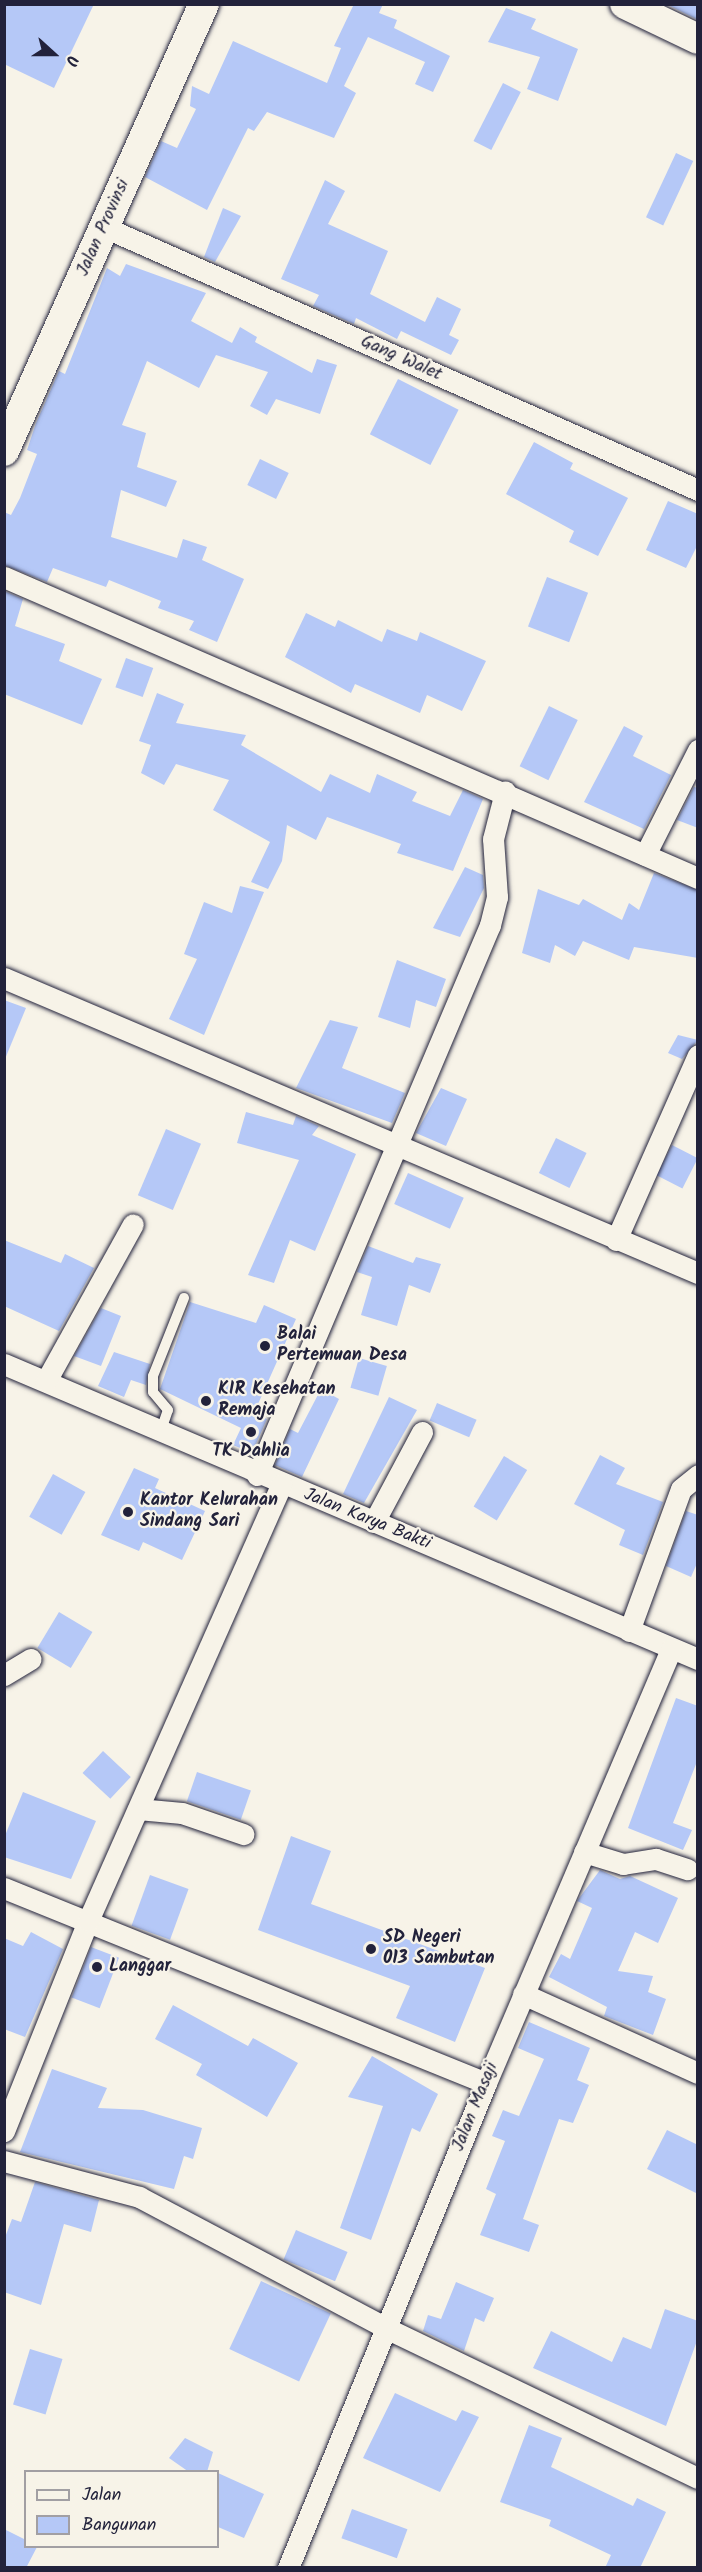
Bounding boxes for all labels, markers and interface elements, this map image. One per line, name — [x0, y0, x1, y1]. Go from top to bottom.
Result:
north arrow — [24, 24, 84, 84]
text: U — [58, 52, 85, 70]
street label: Jalan Provinsi — [73, 176, 135, 280]
street label: Gang Walet — [357, 331, 445, 387]
place label: Balai Pertemuan Desa — [277, 1325, 407, 1368]
marker: Balai Pertemuan Desa — [258, 1339, 272, 1353]
place label: KIR Kesehatan Remaja — [218, 1380, 336, 1422]
marker: KIR Kesehatan Remaja — [199, 1394, 213, 1408]
marker: TK Dahlia — [244, 1425, 258, 1439]
place label: TK Dahlia — [212, 1441, 290, 1463]
street label: Jalan Karya Bakti — [300, 1485, 434, 1555]
place label: Kantor Kelurahan Sindang Sari — [140, 1491, 278, 1534]
marker: Kantor Kelurahan Sindang Sari — [121, 1505, 135, 1519]
place label: SD Negeri 013 Sambutan — [383, 1928, 495, 1970]
marker: SD Negeri 013 Sambutan — [364, 1942, 378, 1956]
place label: Langgar — [109, 1956, 171, 1978]
marker: Langgar — [90, 1960, 104, 1974]
street label: Jalan Masaji — [448, 2059, 504, 2155]
legend — [24, 2470, 219, 2548]
text: Jalan — [82, 2481, 121, 2510]
text: Bangunan — [82, 2511, 156, 2540]

